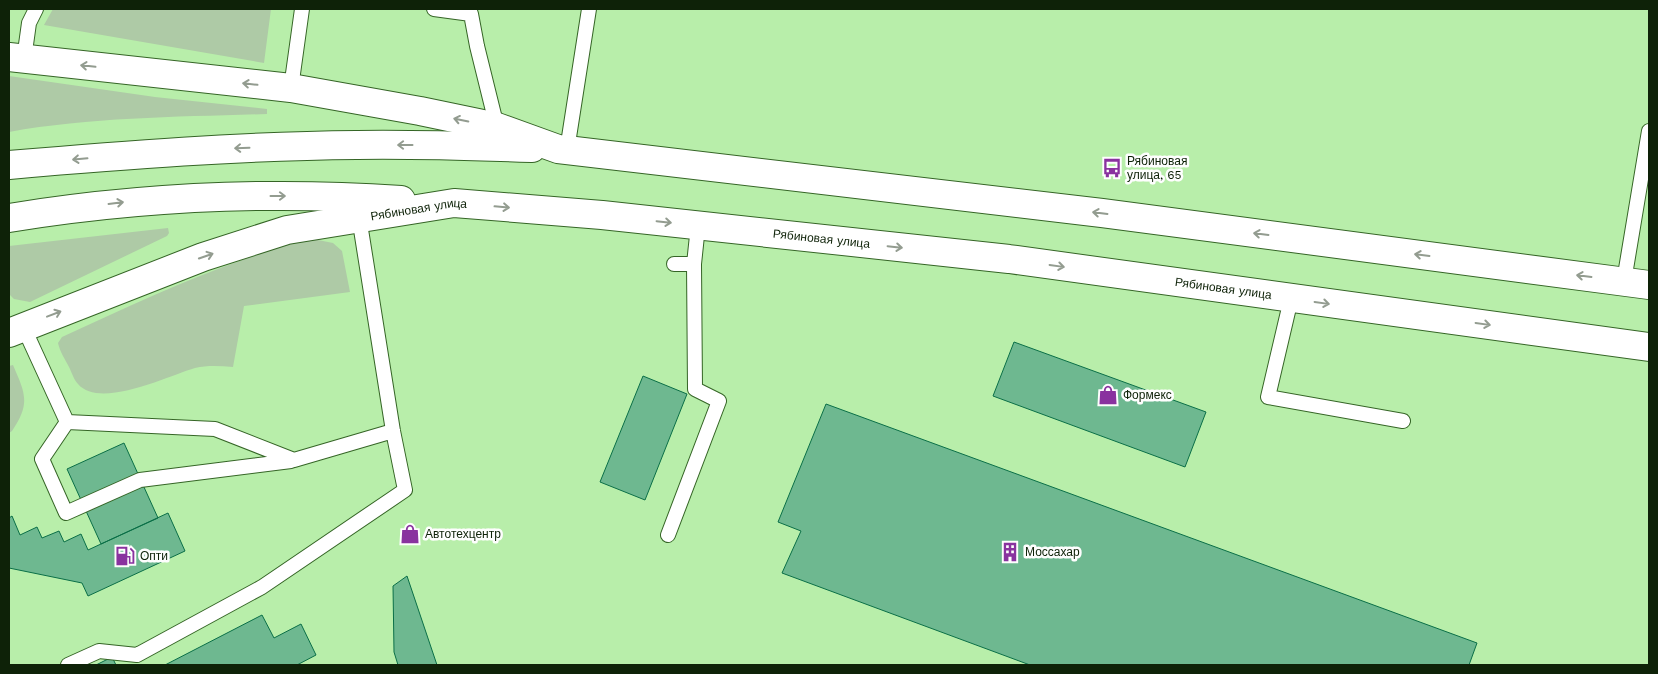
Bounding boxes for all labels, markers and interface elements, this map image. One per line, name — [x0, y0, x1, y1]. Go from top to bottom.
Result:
one-way arrow — [80, 61, 96, 71]
one-way arrow — [242, 79, 258, 88]
one-way arrow — [454, 115, 470, 124]
one-way arrow — [397, 140, 413, 150]
one-way arrow — [234, 143, 250, 153]
one-way arrow — [72, 154, 88, 163]
place label: Рябиновая улица, 65 — [1127, 154, 1187, 182]
bus stop icon: Рябиновая улица, 65 — [1101, 157, 1123, 179]
one-way arrow — [270, 191, 286, 201]
street label: Рябиновая улица — [369, 196, 468, 223]
one-way arrow — [107, 198, 123, 208]
one-way arrow — [494, 203, 510, 212]
one-way arrow — [1092, 208, 1108, 218]
one-way arrow — [656, 217, 672, 227]
street label: Рябиновая улица — [772, 227, 871, 251]
one-way arrow — [1254, 229, 1270, 239]
one-way arrow — [887, 242, 903, 252]
one-way arrow — [1415, 250, 1431, 260]
one-way arrow — [197, 251, 213, 260]
one-way arrow — [1049, 261, 1065, 271]
one-way arrow — [1576, 271, 1592, 281]
street label: Рябиновая улица — [1174, 275, 1273, 302]
one-way arrow — [1314, 298, 1330, 308]
one-way arrow — [46, 309, 61, 318]
one-way arrow — [1475, 320, 1491, 330]
shop icon: Формекс — [1097, 384, 1119, 406]
place label: Формекс — [1123, 388, 1172, 402]
shop icon: Автотехцентр — [399, 523, 421, 545]
place label: Автотехцентр — [425, 527, 501, 541]
building icon: Моссахар — [999, 541, 1021, 563]
fuel station icon: Опти — [114, 545, 136, 567]
place label: Моссахар — [1025, 545, 1080, 559]
place label: Опти — [140, 549, 168, 563]

